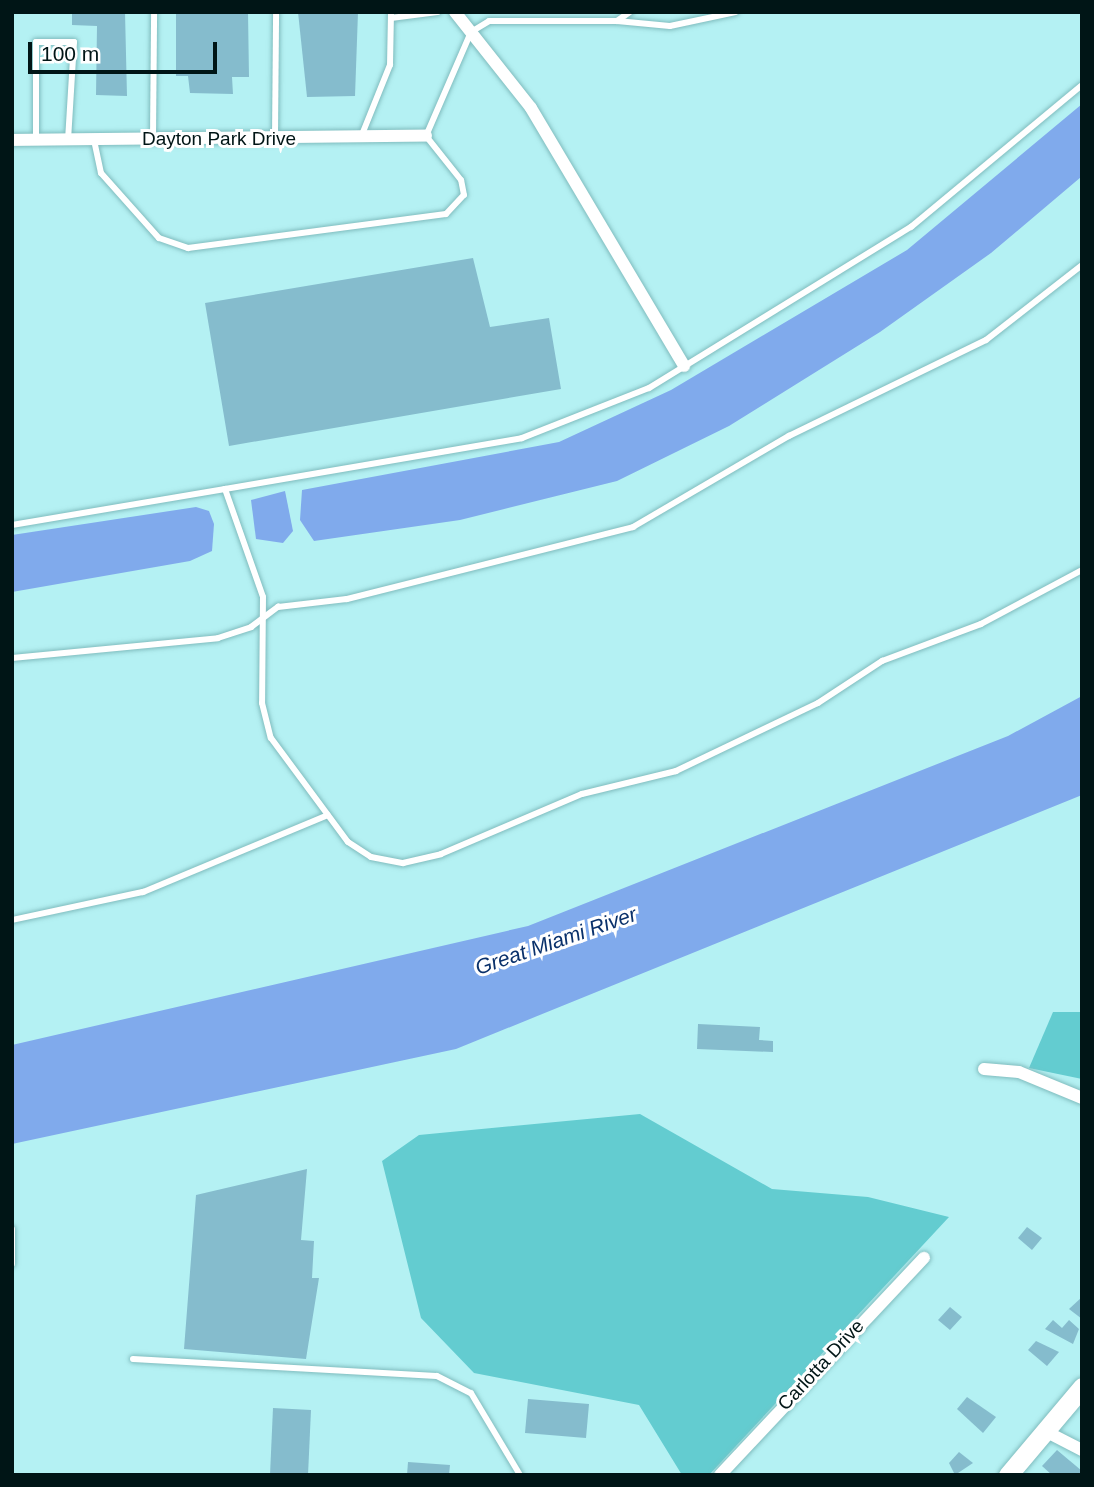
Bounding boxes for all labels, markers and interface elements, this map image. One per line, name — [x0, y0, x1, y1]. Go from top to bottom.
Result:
scale bar — [32, 28, 220, 72]
text: 100 m — [41, 42, 99, 65]
street label: Dayton Park Drive — [142, 128, 296, 150]
water label: Great Miami River — [472, 902, 640, 980]
street label: Carlotta Drive — [773, 1315, 869, 1415]

